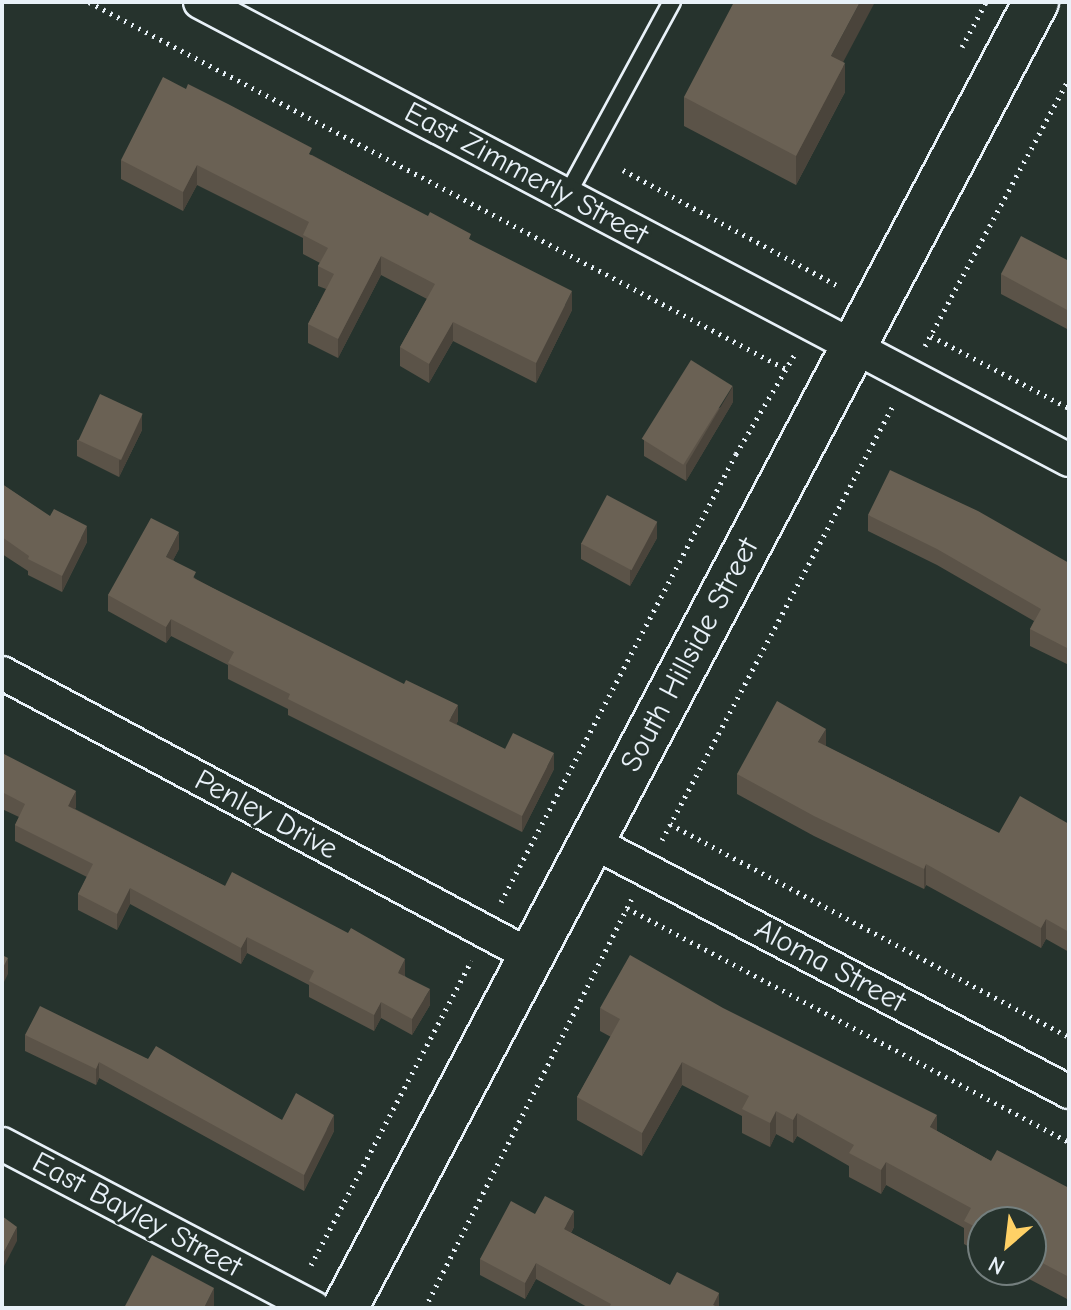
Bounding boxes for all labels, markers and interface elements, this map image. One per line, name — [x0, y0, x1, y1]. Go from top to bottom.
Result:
street label: East Zimmerly Street — [398, 95, 654, 253]
street label: South Hillside Street — [613, 532, 767, 778]
street label: Penley Drive — [188, 762, 344, 868]
street label: Aloma Street — [749, 911, 911, 1021]
street label: East Bayley Street — [26, 1145, 248, 1285]
north arrow — [967, 1206, 1047, 1286]
text: N — [984, 1251, 1009, 1280]

